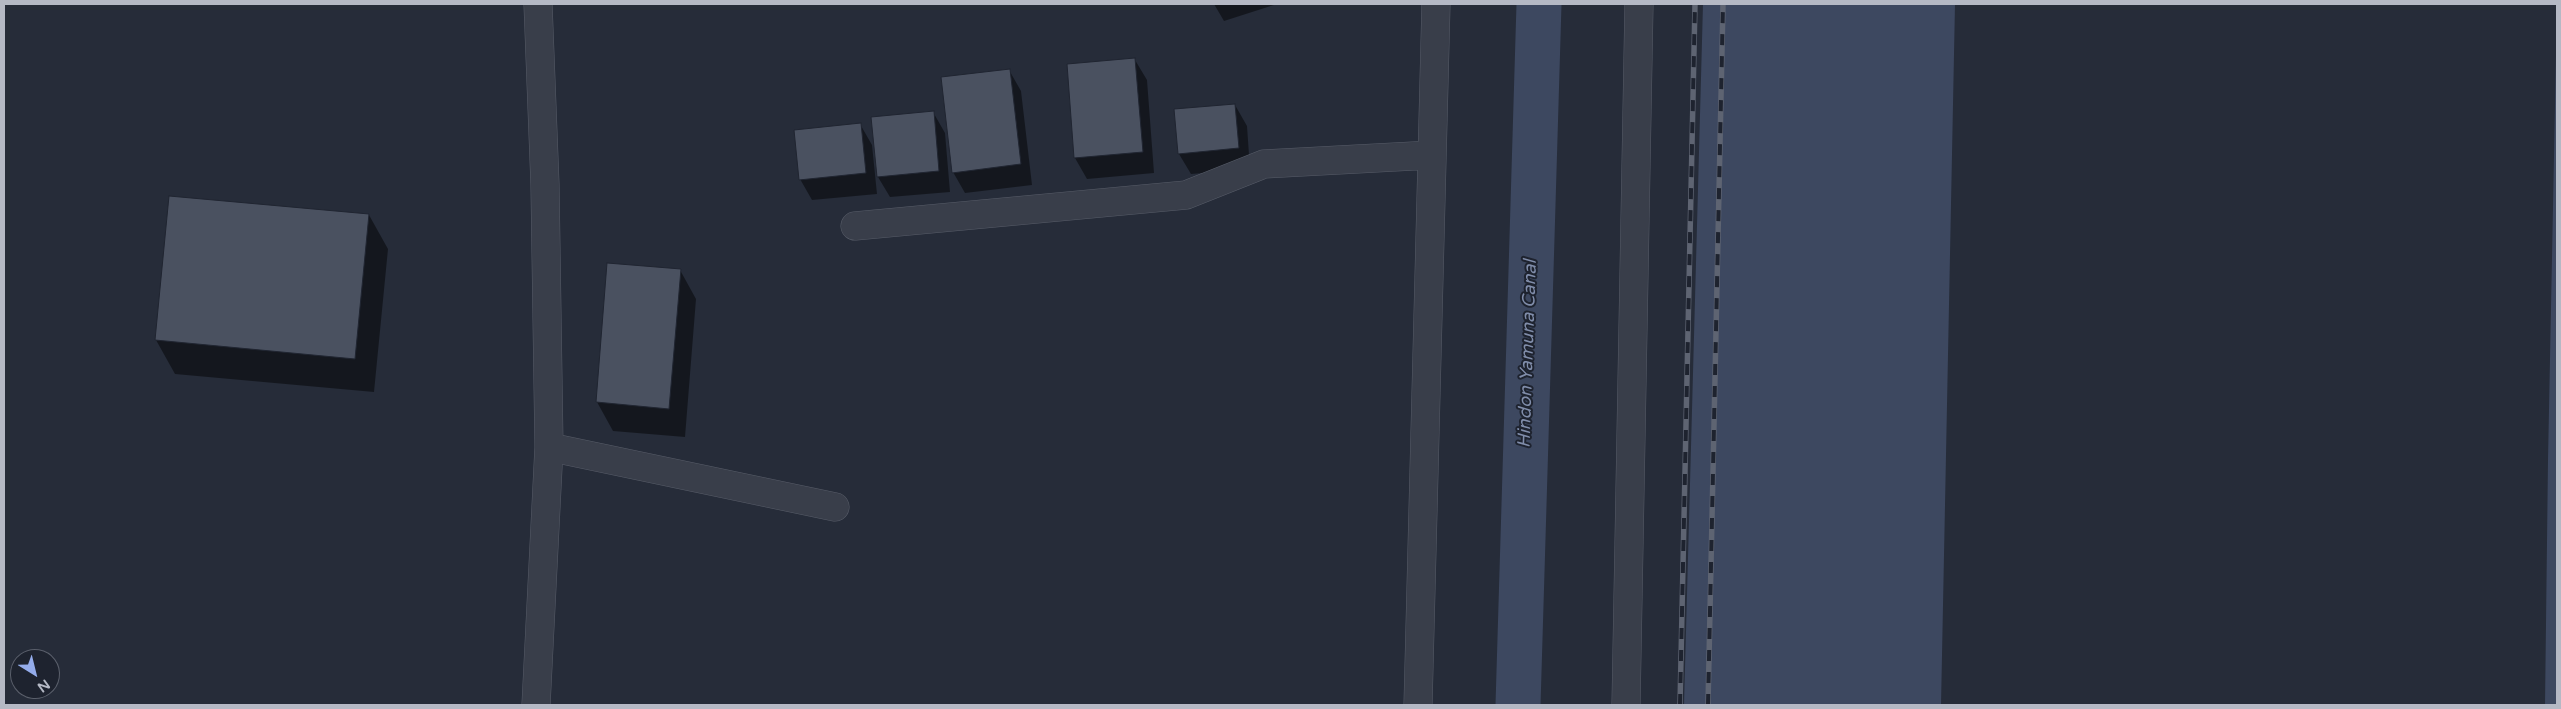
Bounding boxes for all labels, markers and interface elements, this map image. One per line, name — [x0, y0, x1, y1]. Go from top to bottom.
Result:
water label: Hindon Yamuna Canal — [1514, 260, 1542, 448]
north arrow — [10, 649, 60, 699]
text: N — [34, 676, 53, 696]

